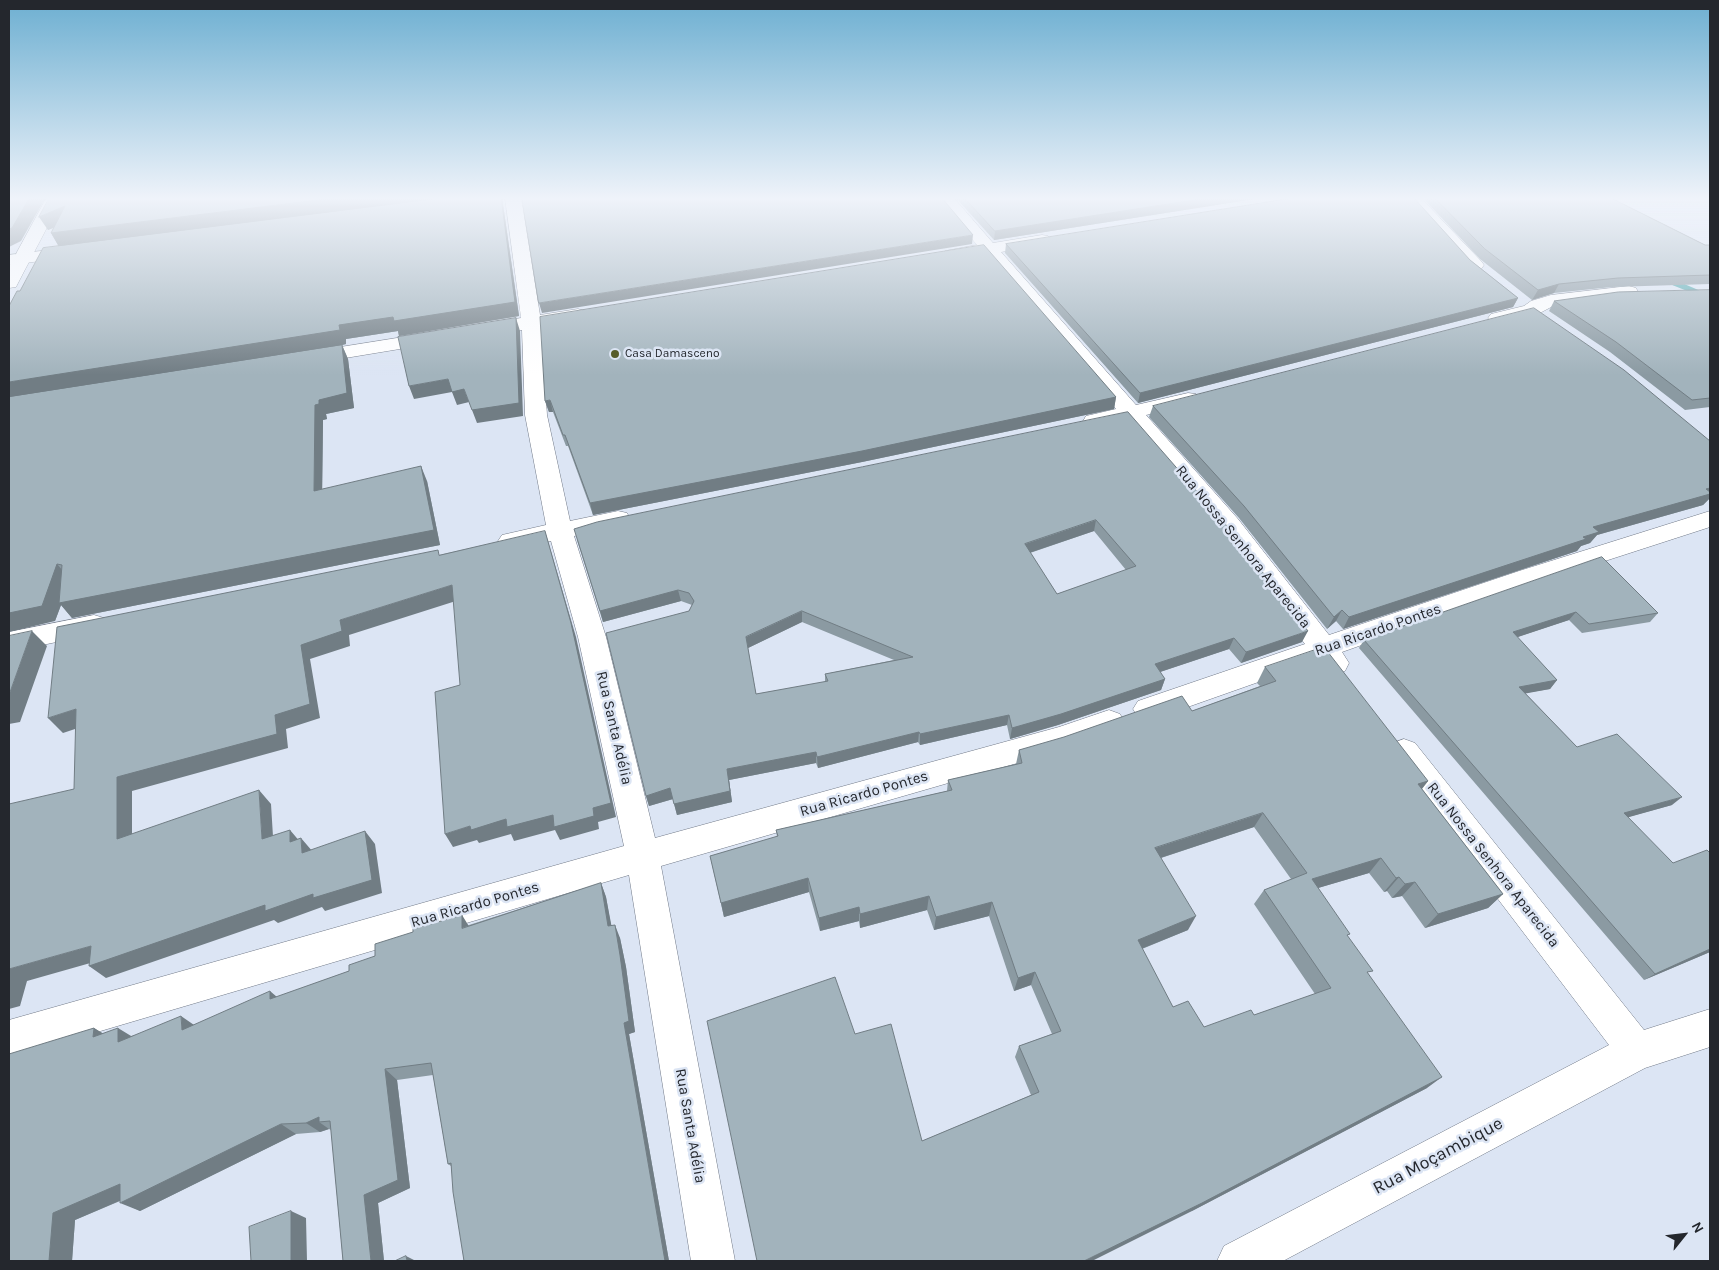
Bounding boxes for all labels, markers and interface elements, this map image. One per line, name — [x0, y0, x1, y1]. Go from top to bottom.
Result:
place label: Casa Damasceno — [625, 347, 720, 361]
marker: Casa Damasceno — [609, 348, 621, 360]
street label: Rua Nossa Senhora Aparecida — [1172, 462, 1314, 632]
street label: Rua Ricardo Pontes — [1312, 600, 1444, 660]
street label: Rua Santa Adélia — [592, 669, 636, 787]
street label: Rua Ricardo Pontes — [798, 767, 930, 821]
street label: Rua Nossa Senhora Aparecida — [1423, 779, 1563, 951]
street label: Rua Ricardo Pontes — [409, 878, 541, 932]
street label: Rua Santa Adélia — [671, 1067, 709, 1185]
street label: Rua Moçambique — [1369, 1113, 1507, 1199]
north arrow — [1659, 1210, 1709, 1260]
text: N — [1688, 1219, 1707, 1236]

